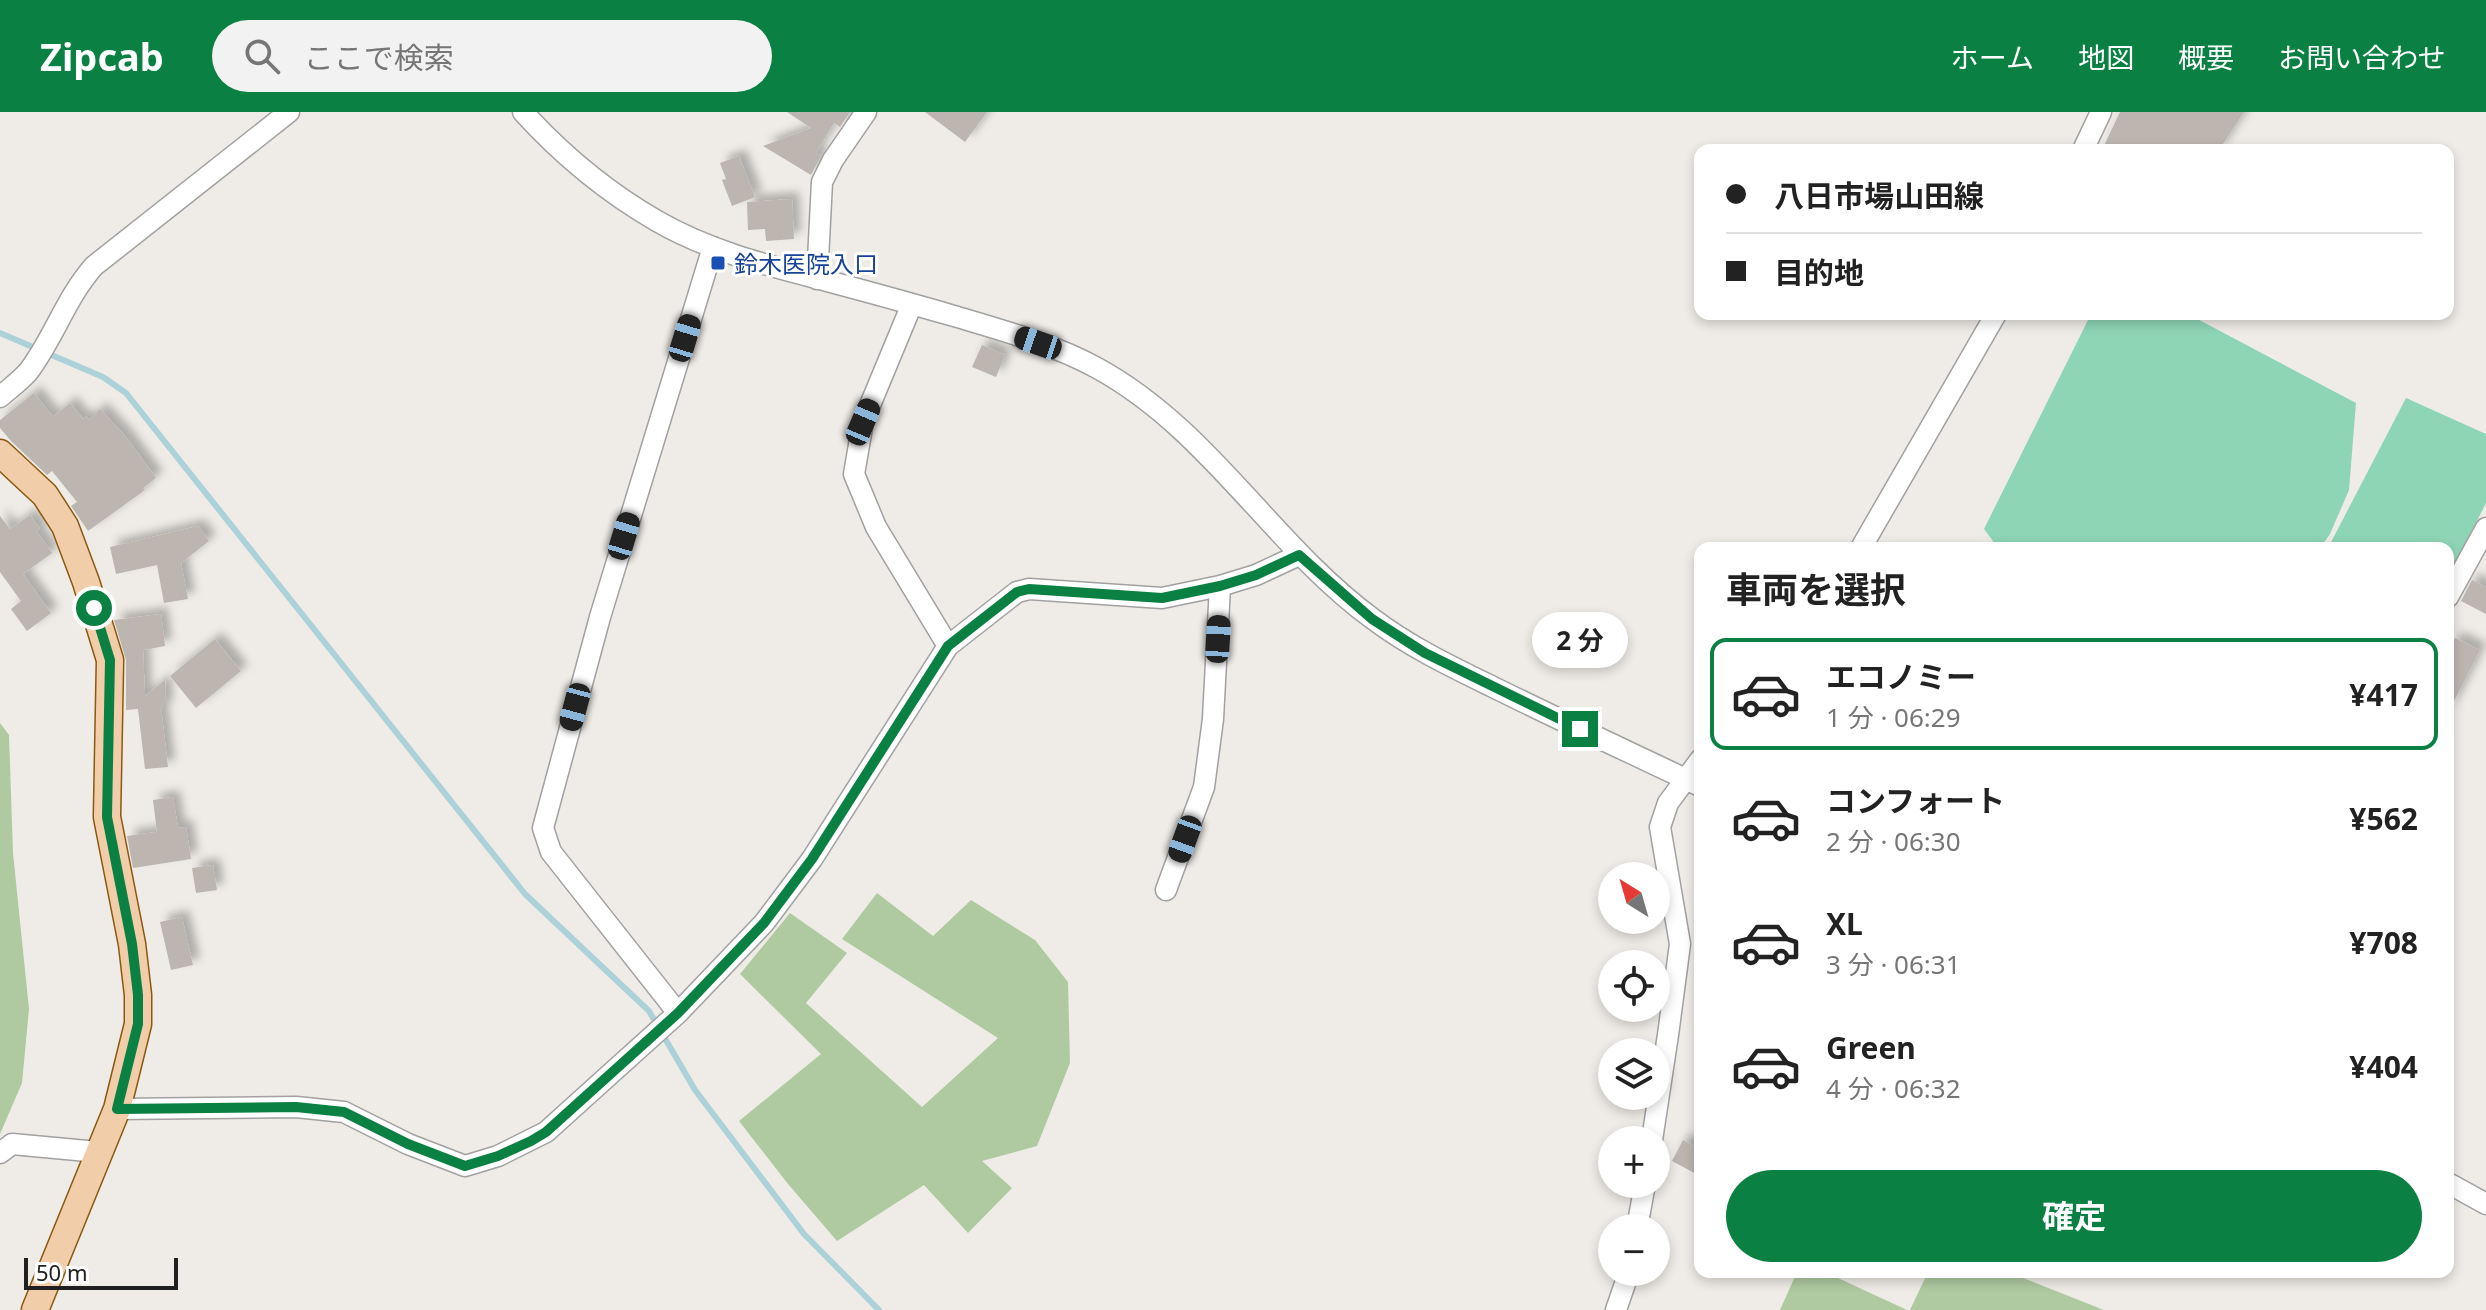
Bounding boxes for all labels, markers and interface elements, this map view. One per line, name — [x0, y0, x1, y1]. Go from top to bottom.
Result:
search box — [212, 20, 772, 92]
text: Zipcab — [40, 30, 164, 82]
icon: search — [240, 34, 284, 78]
text: ここで検索 — [304, 37, 454, 78]
text: ホーム — [1951, 38, 2034, 76]
text: 地図 — [2078, 38, 2134, 76]
text: 概要 — [2178, 38, 2234, 76]
text: お問い合わせ — [2278, 38, 2446, 76]
text: 八日市場山田線 — [1774, 175, 1984, 216]
place label: 鈴木医院入口 — [734, 247, 878, 280]
text: 目的地 — [1774, 252, 1864, 293]
marker: 鈴木医院入口 — [709, 254, 727, 272]
car — [667, 312, 703, 364]
car — [1011, 324, 1065, 362]
car — [843, 395, 883, 449]
car — [606, 510, 642, 562]
text: 車両を選択 — [1726, 565, 1906, 614]
route start — [76, 590, 112, 626]
callout: 2 分 — [1532, 613, 1628, 669]
car — [1205, 614, 1231, 664]
text: 2 分 — [1556, 622, 1604, 658]
text: エコノミー — [1826, 656, 1976, 697]
icon: car — [1730, 658, 1802, 730]
text: ¥417 — [2349, 674, 2418, 715]
car — [557, 681, 593, 733]
text: 1 分 · 06:29 — [1826, 699, 1961, 735]
route end — [1562, 711, 1598, 747]
text: コンフォート — [1826, 780, 2005, 821]
icon: car — [1730, 782, 1802, 854]
text: ¥562 — [2349, 798, 2418, 839]
car — [1166, 812, 1204, 866]
text: 2 分 · 06:30 — [1826, 823, 1961, 859]
north arrow — [1598, 862, 1670, 934]
map controls — [1598, 862, 1670, 1286]
text: XL — [1826, 903, 1863, 944]
icon: car — [1730, 906, 1802, 978]
text: ¥708 — [2349, 922, 2418, 963]
text: 3 分 · 06:31 — [1826, 946, 1961, 982]
button: locate — [1598, 950, 1670, 1022]
text: Green — [1826, 1027, 1916, 1068]
icon: car — [1730, 1030, 1802, 1102]
button: layers — [1598, 1038, 1670, 1110]
text: ¥404 — [2349, 1046, 2418, 1087]
text: 4 分 · 06:32 — [1826, 1070, 1961, 1106]
button: + — [1598, 1126, 1670, 1198]
button: 確定 — [1726, 1170, 2422, 1262]
button: − — [1598, 1214, 1670, 1286]
scale bar — [24, 1254, 178, 1290]
text: 50 m — [36, 1257, 87, 1287]

